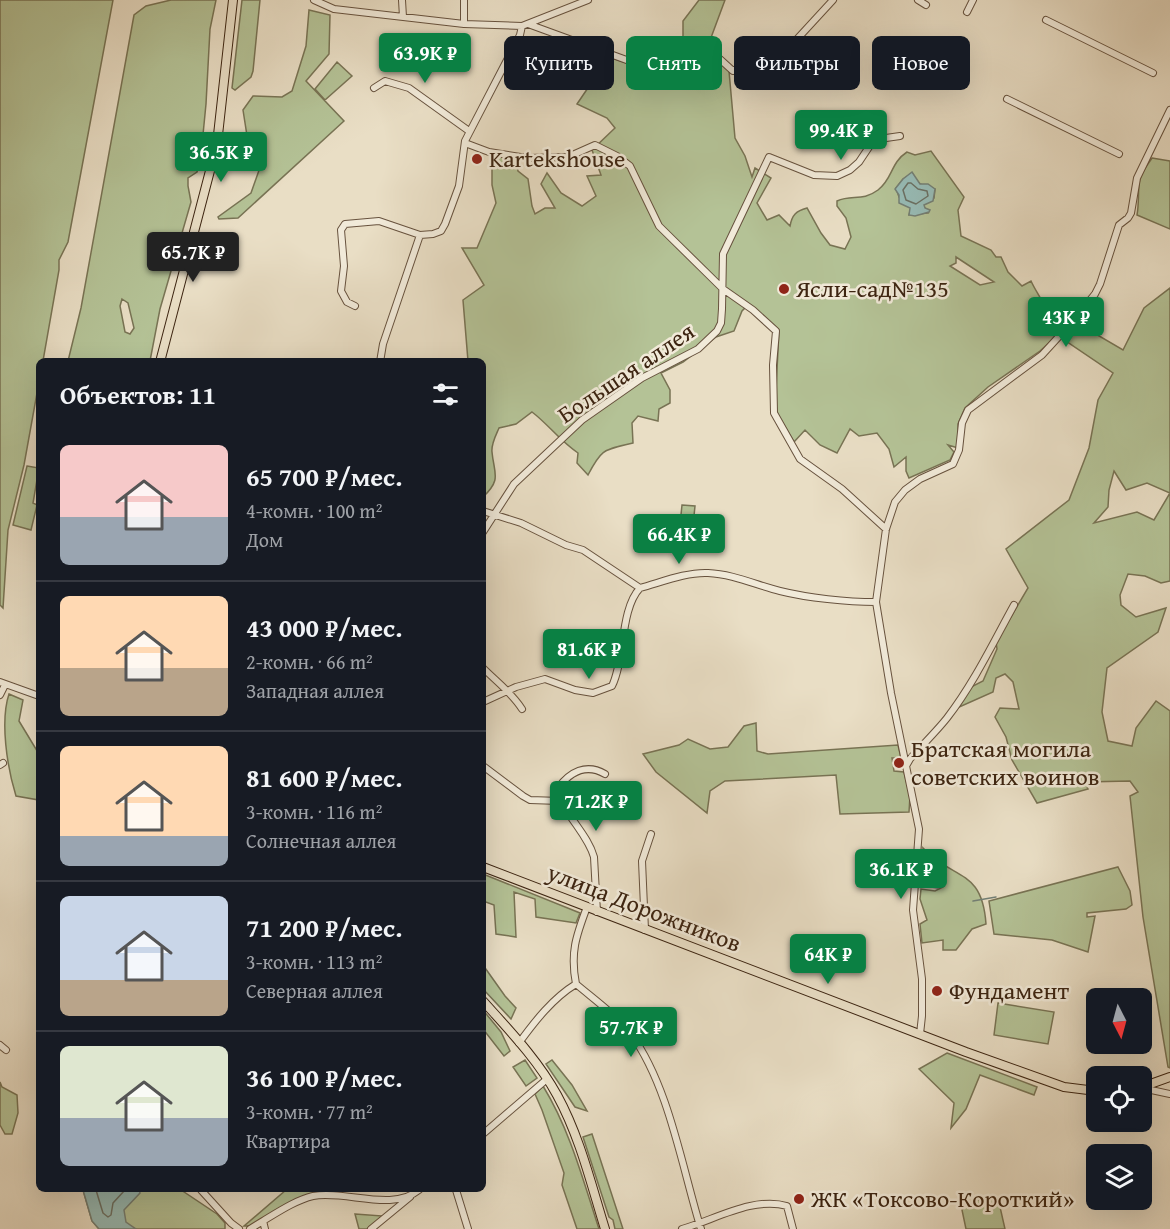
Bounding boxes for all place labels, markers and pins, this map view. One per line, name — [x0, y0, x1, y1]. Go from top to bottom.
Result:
pin: 63.9K ₽ — [370, 33, 480, 84]
pin: 99.4K ₽ — [786, 110, 896, 161]
pin: 36.5K ₽ — [166, 132, 276, 183]
place label: Kartekshouse — [489, 141, 625, 176]
marker: Kartekshouse — [470, 152, 484, 166]
pin: 65.7K ₽ — [138, 232, 248, 283]
place label: Ясли-сад№135 — [795, 271, 949, 306]
marker: Ясли-сад№135 — [777, 282, 791, 296]
pin: 43K ₽ — [1024, 297, 1108, 348]
pin: 66.4K ₽ — [624, 514, 734, 565]
pin: 81.6K ₽ — [534, 629, 644, 680]
place label: Братская могила советских воинов — [911, 731, 1100, 794]
marker: Братская могила советских воинов — [892, 756, 906, 770]
pin: 71.2K ₽ — [541, 781, 651, 832]
pin: 36.1K ₽ — [846, 849, 956, 900]
pin: 64K ₽ — [786, 934, 870, 985]
place label: Фундамент — [949, 973, 1070, 1008]
marker: Фундамент — [930, 984, 944, 998]
pin: 57.7K ₽ — [576, 1007, 686, 1058]
place label: ЖК «Токсово-Короткий» — [810, 1181, 1074, 1216]
marker: ЖК «Токсово-Короткий» — [792, 1192, 806, 1206]

